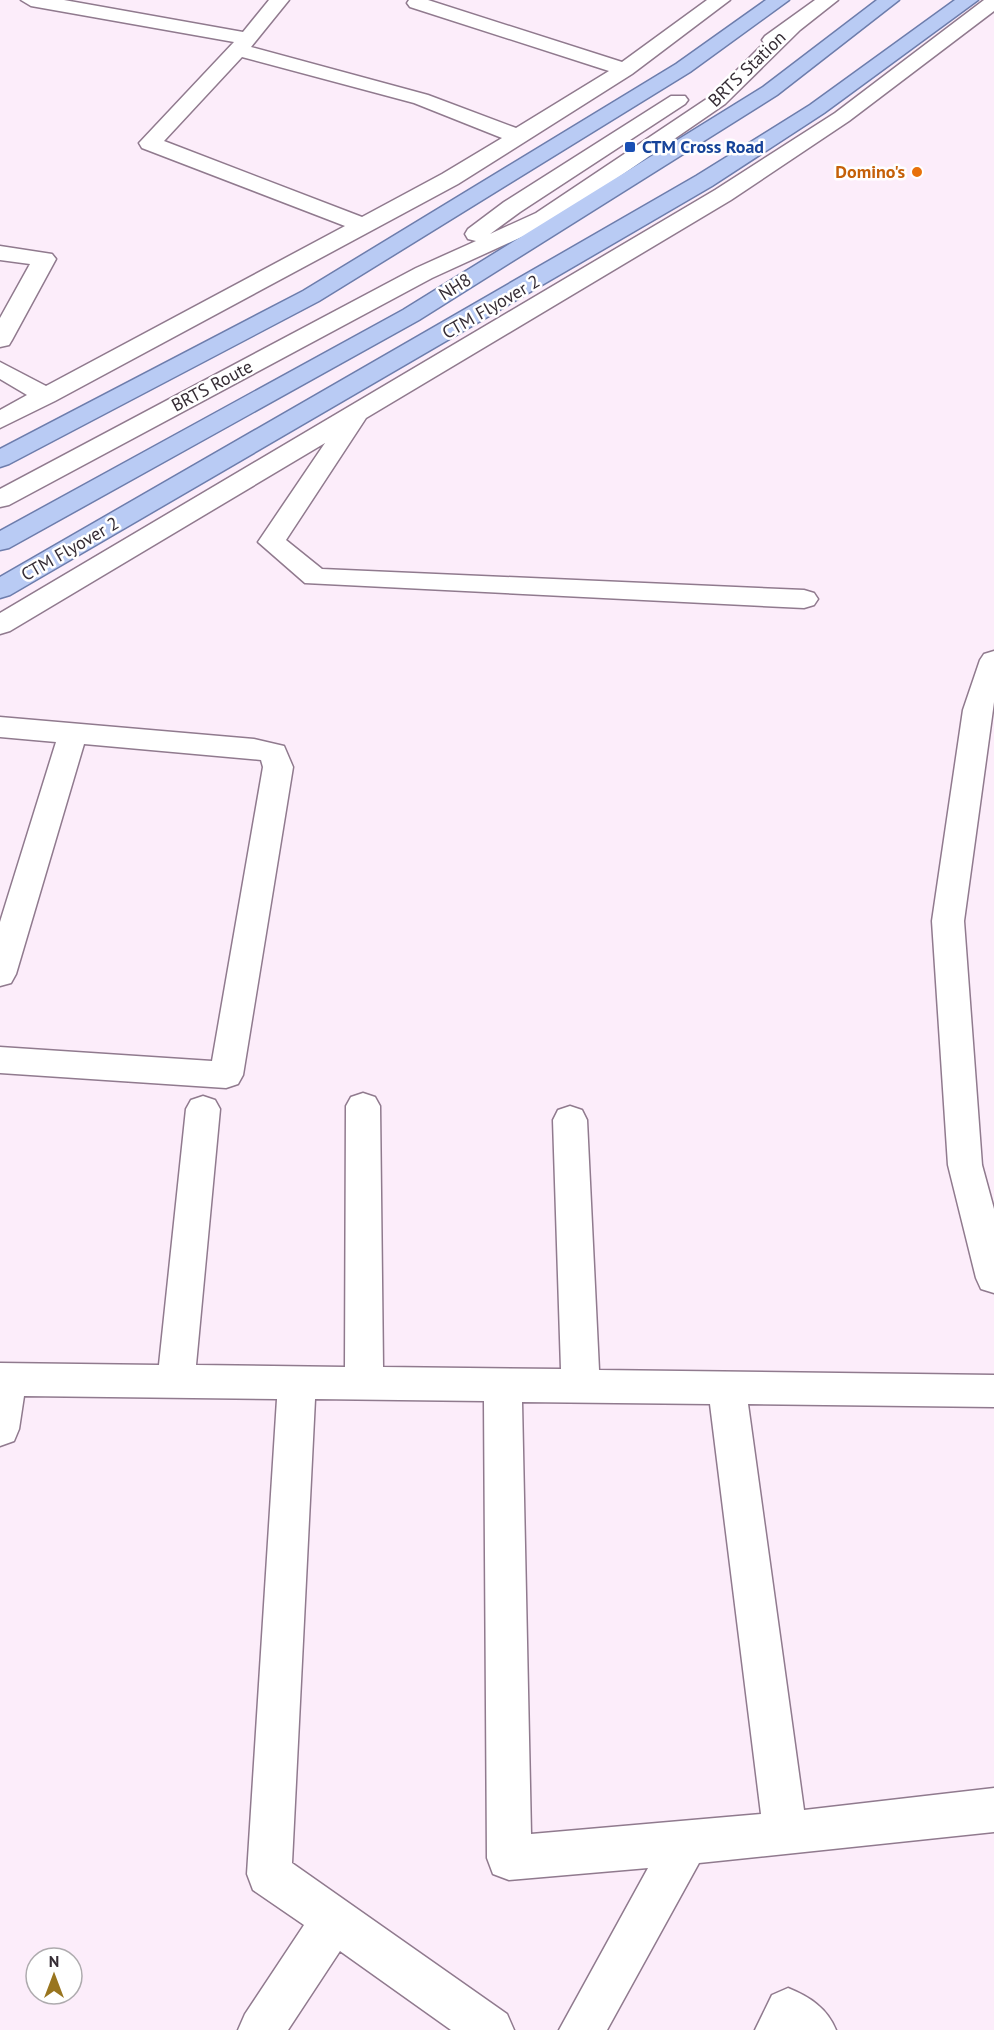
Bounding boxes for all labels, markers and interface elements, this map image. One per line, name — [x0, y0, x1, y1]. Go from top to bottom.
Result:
street label: BRTS Station — [703, 26, 790, 111]
place label: CTM Cross Road — [642, 135, 764, 158]
marker: CTM Cross Road — [623, 140, 637, 154]
place label: Domino's — [835, 160, 905, 183]
marker: Domino's — [910, 165, 924, 179]
street label: NH8 — [434, 268, 475, 305]
street label: CTM Flyover 2 — [438, 269, 544, 344]
street label: BRTS Route — [167, 355, 256, 417]
street label: CTM Flyover 2 — [17, 511, 123, 586]
north arrow — [24, 1946, 84, 2006]
text: N — [49, 1951, 59, 1971]

